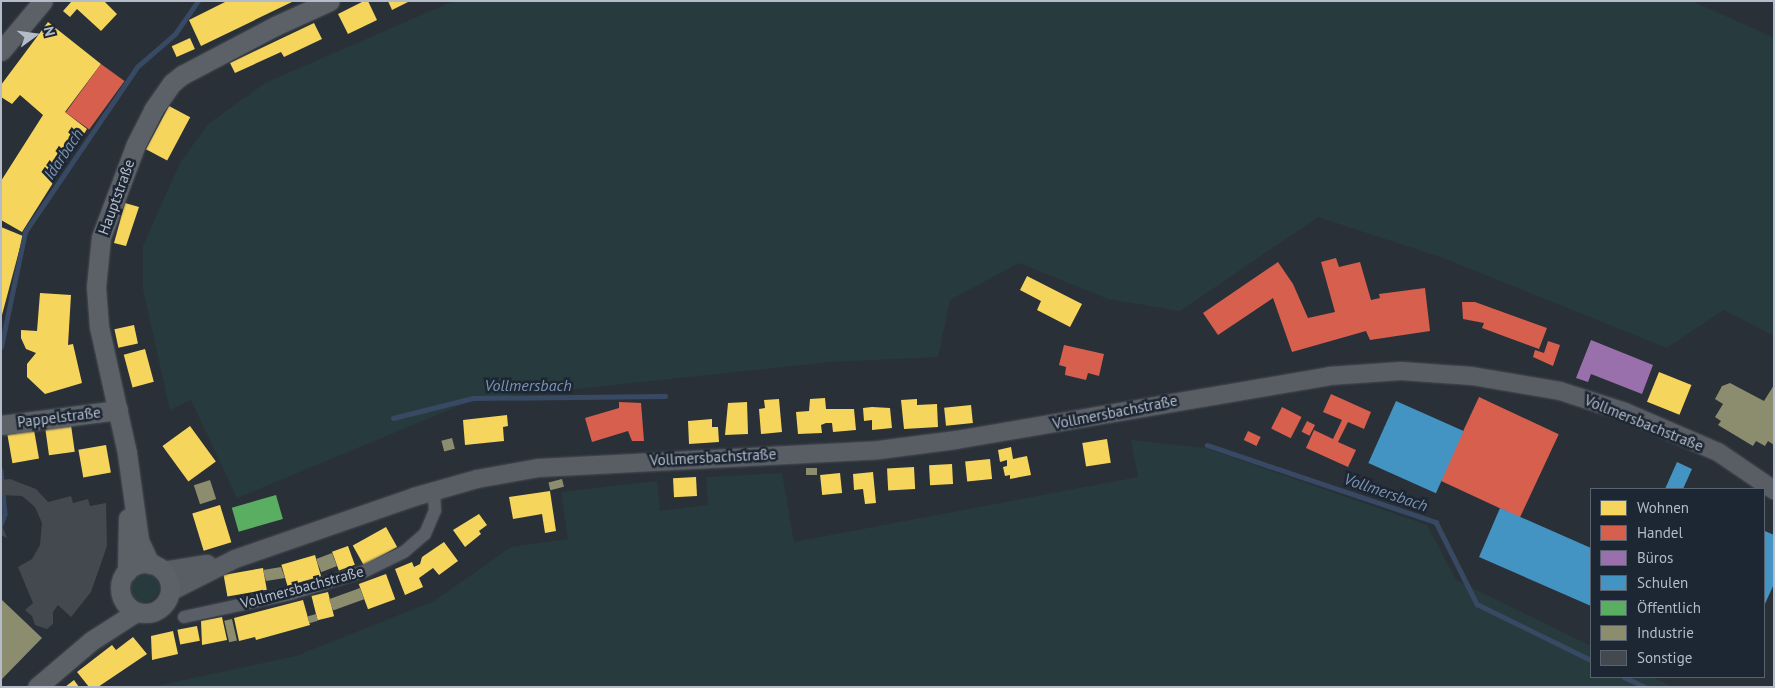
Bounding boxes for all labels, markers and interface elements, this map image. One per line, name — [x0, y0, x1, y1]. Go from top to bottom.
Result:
north arrow — [10, 10, 60, 60]
text: N — [40, 25, 59, 38]
water label: Idarbach — [39, 125, 87, 183]
street label: Hauptstraße — [94, 157, 138, 237]
water label: Vollmersbach — [484, 375, 572, 395]
street label: Vollmersbachstraße — [1051, 391, 1179, 433]
street label: Vollmersbachstraße — [1582, 391, 1706, 455]
street label: Pappelstraße — [16, 403, 102, 431]
street label: Vollmersbachstraße — [649, 445, 777, 469]
water label: Vollmersbach — [1342, 469, 1430, 515]
legend — [1590, 488, 1765, 678]
text: Wohnen — [1637, 498, 1689, 517]
text: Handel — [1637, 523, 1683, 542]
text: Büros — [1637, 548, 1673, 567]
street label: Vollmersbachstraße — [239, 562, 365, 612]
text: Schulen — [1637, 573, 1688, 592]
text: Öffentlich — [1637, 598, 1701, 617]
text: Industrie — [1637, 623, 1694, 642]
text: Sonstige — [1637, 648, 1692, 667]

